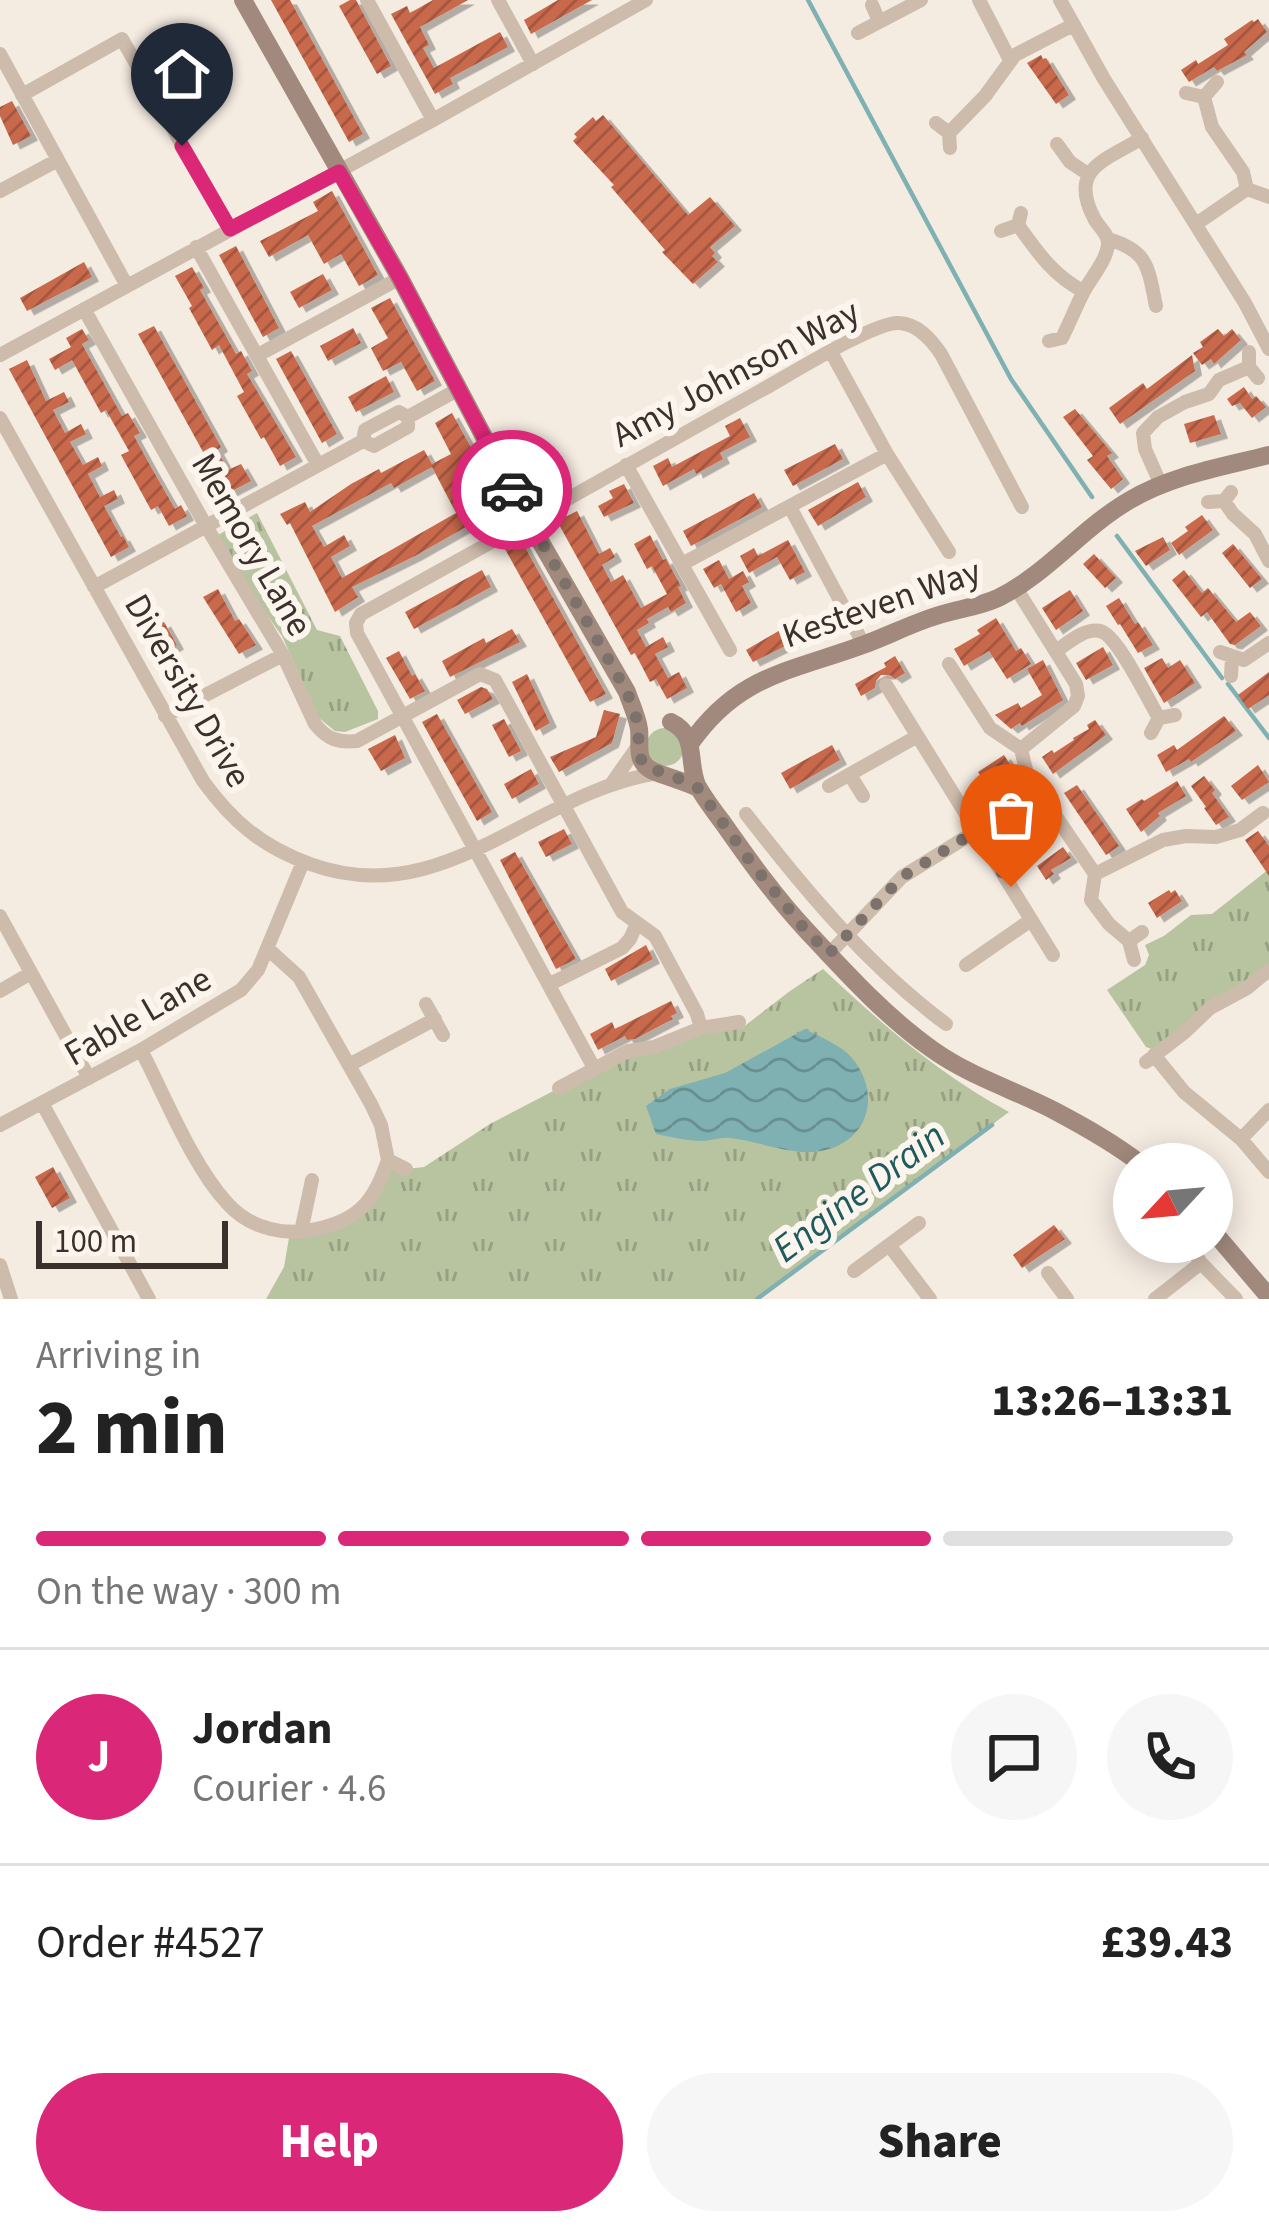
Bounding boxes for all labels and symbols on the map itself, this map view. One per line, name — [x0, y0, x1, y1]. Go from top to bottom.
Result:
pin — [131, 23, 233, 146]
street label: Amy Johnson Way — [603, 287, 869, 460]
courier — [452, 430, 572, 550]
street label: Memory Lane — [179, 444, 325, 646]
street label: Kesteven Way — [776, 546, 988, 661]
street label: Diversity Drive — [112, 584, 264, 797]
pin — [960, 764, 1062, 887]
street label: Fable Lane — [55, 954, 221, 1079]
water label: Engine Drain — [761, 1109, 957, 1276]
north arrow — [1113, 1143, 1233, 1263]
scale bar — [36, 1215, 228, 1268]

